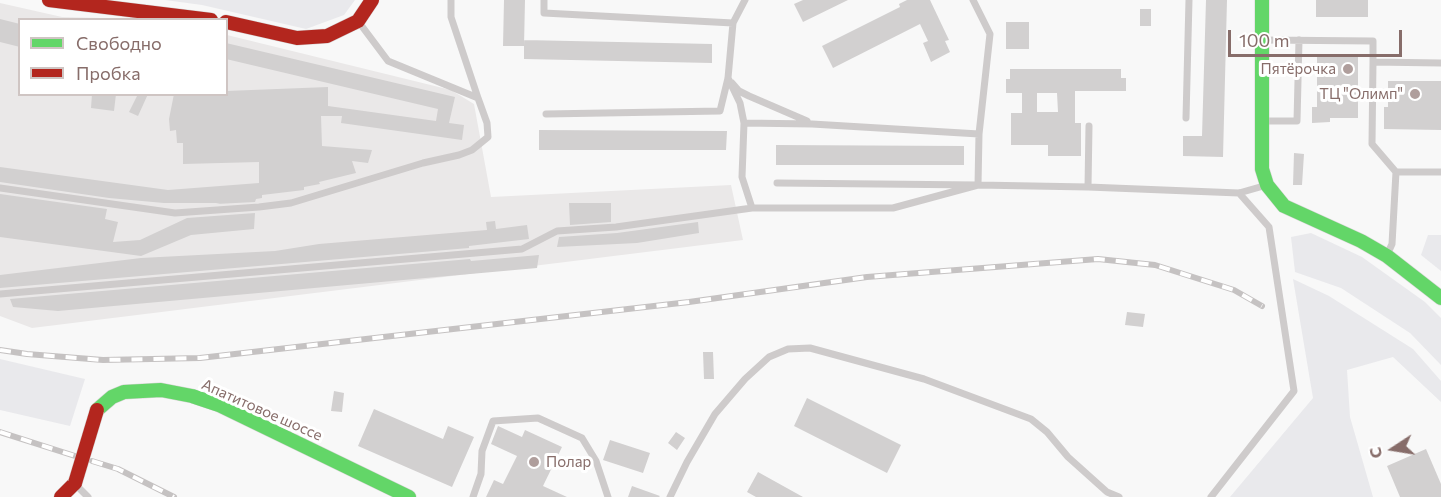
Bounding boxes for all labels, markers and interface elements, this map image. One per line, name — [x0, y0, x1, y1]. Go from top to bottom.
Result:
legend — [18, 18, 228, 96]
scale bar — [1231, 18, 1405, 56]
text: 100 m — [1239, 29, 1289, 51]
text: Свободно — [76, 32, 162, 54]
place label: Пятёрочка — [1261, 60, 1336, 78]
text: Пробка — [76, 62, 141, 84]
marker: Пятёрочка — [1341, 62, 1355, 76]
place label: ТЦ "Олимп" — [1319, 85, 1403, 103]
marker: ТЦ "Олимп" — [1408, 87, 1422, 101]
street label: Апатитовое шоссе — [199, 375, 325, 445]
north arrow — [1363, 419, 1423, 479]
text: С — [1364, 446, 1385, 460]
place label: Полар — [546, 453, 591, 471]
marker: Полар — [527, 455, 541, 469]

